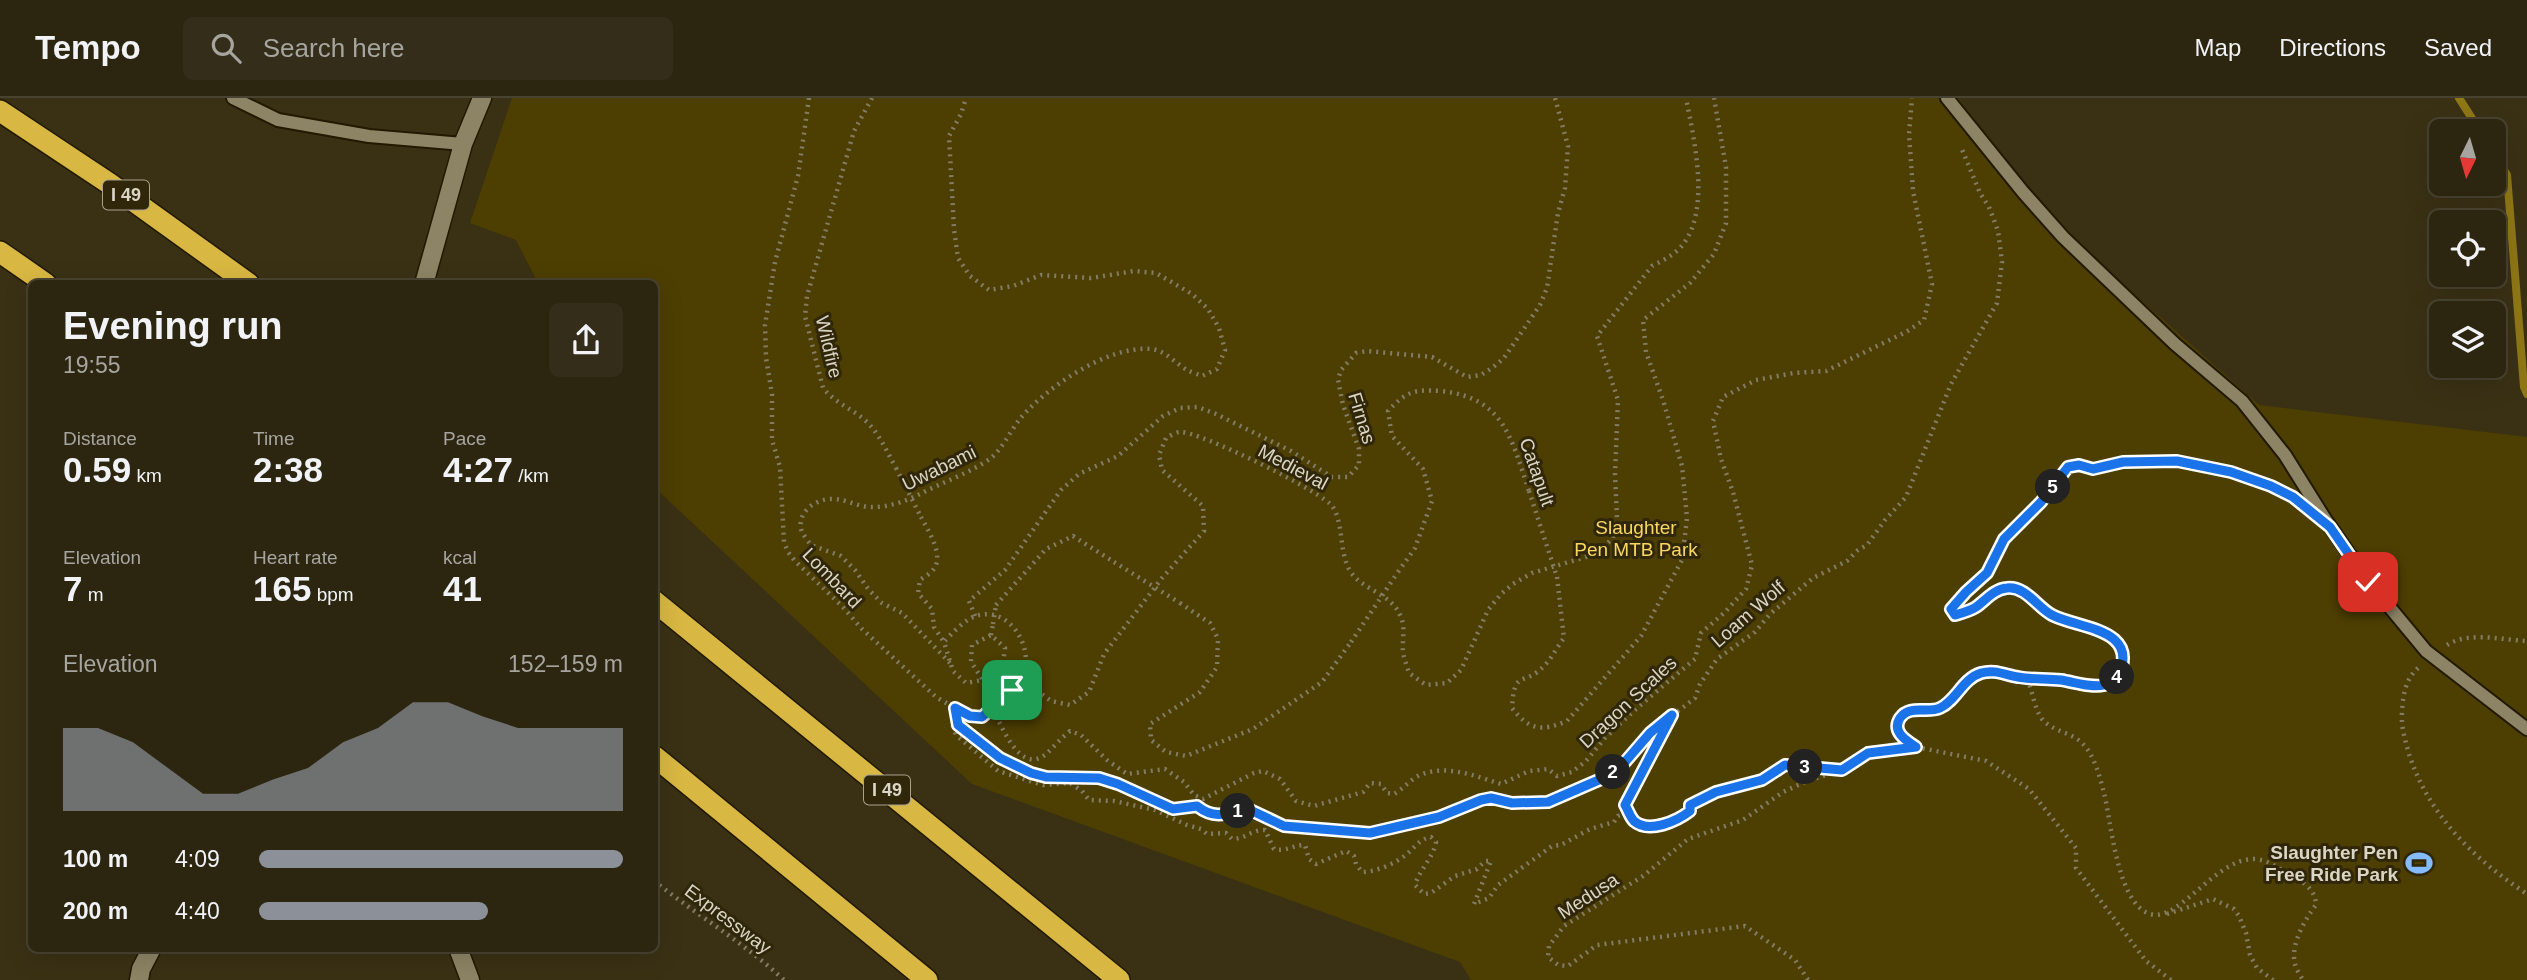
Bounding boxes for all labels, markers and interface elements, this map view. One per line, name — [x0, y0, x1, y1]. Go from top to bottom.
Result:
search box — [183, 17, 673, 80]
text: Tempo — [35, 29, 141, 66]
icon: search — [207, 29, 245, 67]
text: Search here — [263, 33, 404, 63]
text: Map — [2195, 34, 2241, 61]
text: Directions — [2279, 34, 2386, 61]
text: Saved — [2424, 34, 2492, 61]
north arrow — [2429, 119, 2506, 196]
map controls — [2429, 119, 2506, 378]
road number: I 49 — [103, 180, 149, 210]
button: locate — [2429, 210, 2506, 287]
button: layers — [2429, 301, 2506, 378]
button: share — [549, 303, 623, 377]
text: Evening run — [63, 305, 283, 347]
street label: Wildfire — [812, 314, 846, 380]
text: 19:55 — [63, 352, 121, 378]
street label: Firnas — [1344, 390, 1380, 446]
text: Distance — [63, 428, 137, 449]
text: Time — [253, 428, 295, 449]
text: Pace — [443, 428, 486, 449]
street label: Catapult — [1516, 435, 1559, 510]
street label: Medieval — [1254, 440, 1332, 494]
street label: Uwabami — [899, 441, 979, 495]
text: 0.59 — [63, 450, 131, 489]
text: 2:38 — [253, 450, 323, 489]
text: 4:27 — [443, 450, 513, 489]
text: km — [131, 465, 162, 486]
text: /km — [513, 465, 549, 486]
pin: 5 — [2036, 470, 2070, 504]
text: 5 — [2047, 476, 2058, 497]
park label: Slaughter Pen MTB Park — [1574, 517, 1698, 560]
street label: Lombard — [798, 544, 866, 612]
text: Elevation — [63, 547, 141, 568]
text: Heart rate — [253, 547, 337, 568]
text: kcal — [443, 547, 477, 568]
pin — [2338, 552, 2398, 612]
icon: check — [2349, 563, 2387, 601]
text: 7 — [63, 569, 82, 608]
text: 165 — [253, 569, 311, 608]
text: 41 — [443, 569, 482, 608]
street label: Loam Wolf — [1707, 576, 1790, 652]
text: m — [82, 584, 104, 605]
text: bpm — [311, 584, 354, 605]
text: Elevation — [63, 651, 158, 677]
text: 152–159 m — [508, 651, 623, 677]
street label: Dragon Scales — [1575, 652, 1681, 752]
pin — [982, 660, 1042, 720]
pin: 4 — [2100, 660, 2134, 694]
text: 4 — [2111, 666, 2122, 687]
icon: arrive — [993, 671, 1031, 709]
pin: 3 — [1787, 750, 1822, 784]
pin: 2 — [1596, 754, 1630, 790]
text: 3 — [1799, 756, 1810, 777]
text: 2 — [1607, 761, 1618, 782]
road number: I 49 — [864, 776, 910, 804]
pin: 1 — [1220, 794, 1256, 828]
text: 1 — [1232, 800, 1243, 821]
place label: Slaughter Pen Free Ride Park — [2265, 842, 2398, 885]
text: 100 m — [63, 846, 128, 872]
text: 4:09 — [175, 846, 220, 872]
sports icon: Slaughter Pen Free Ride Park — [2404, 848, 2434, 878]
street label: Medusa — [1554, 869, 1622, 923]
street label: Expressway — [681, 880, 776, 959]
text: 200 m — [63, 898, 128, 924]
text: 4:40 — [175, 898, 220, 924]

